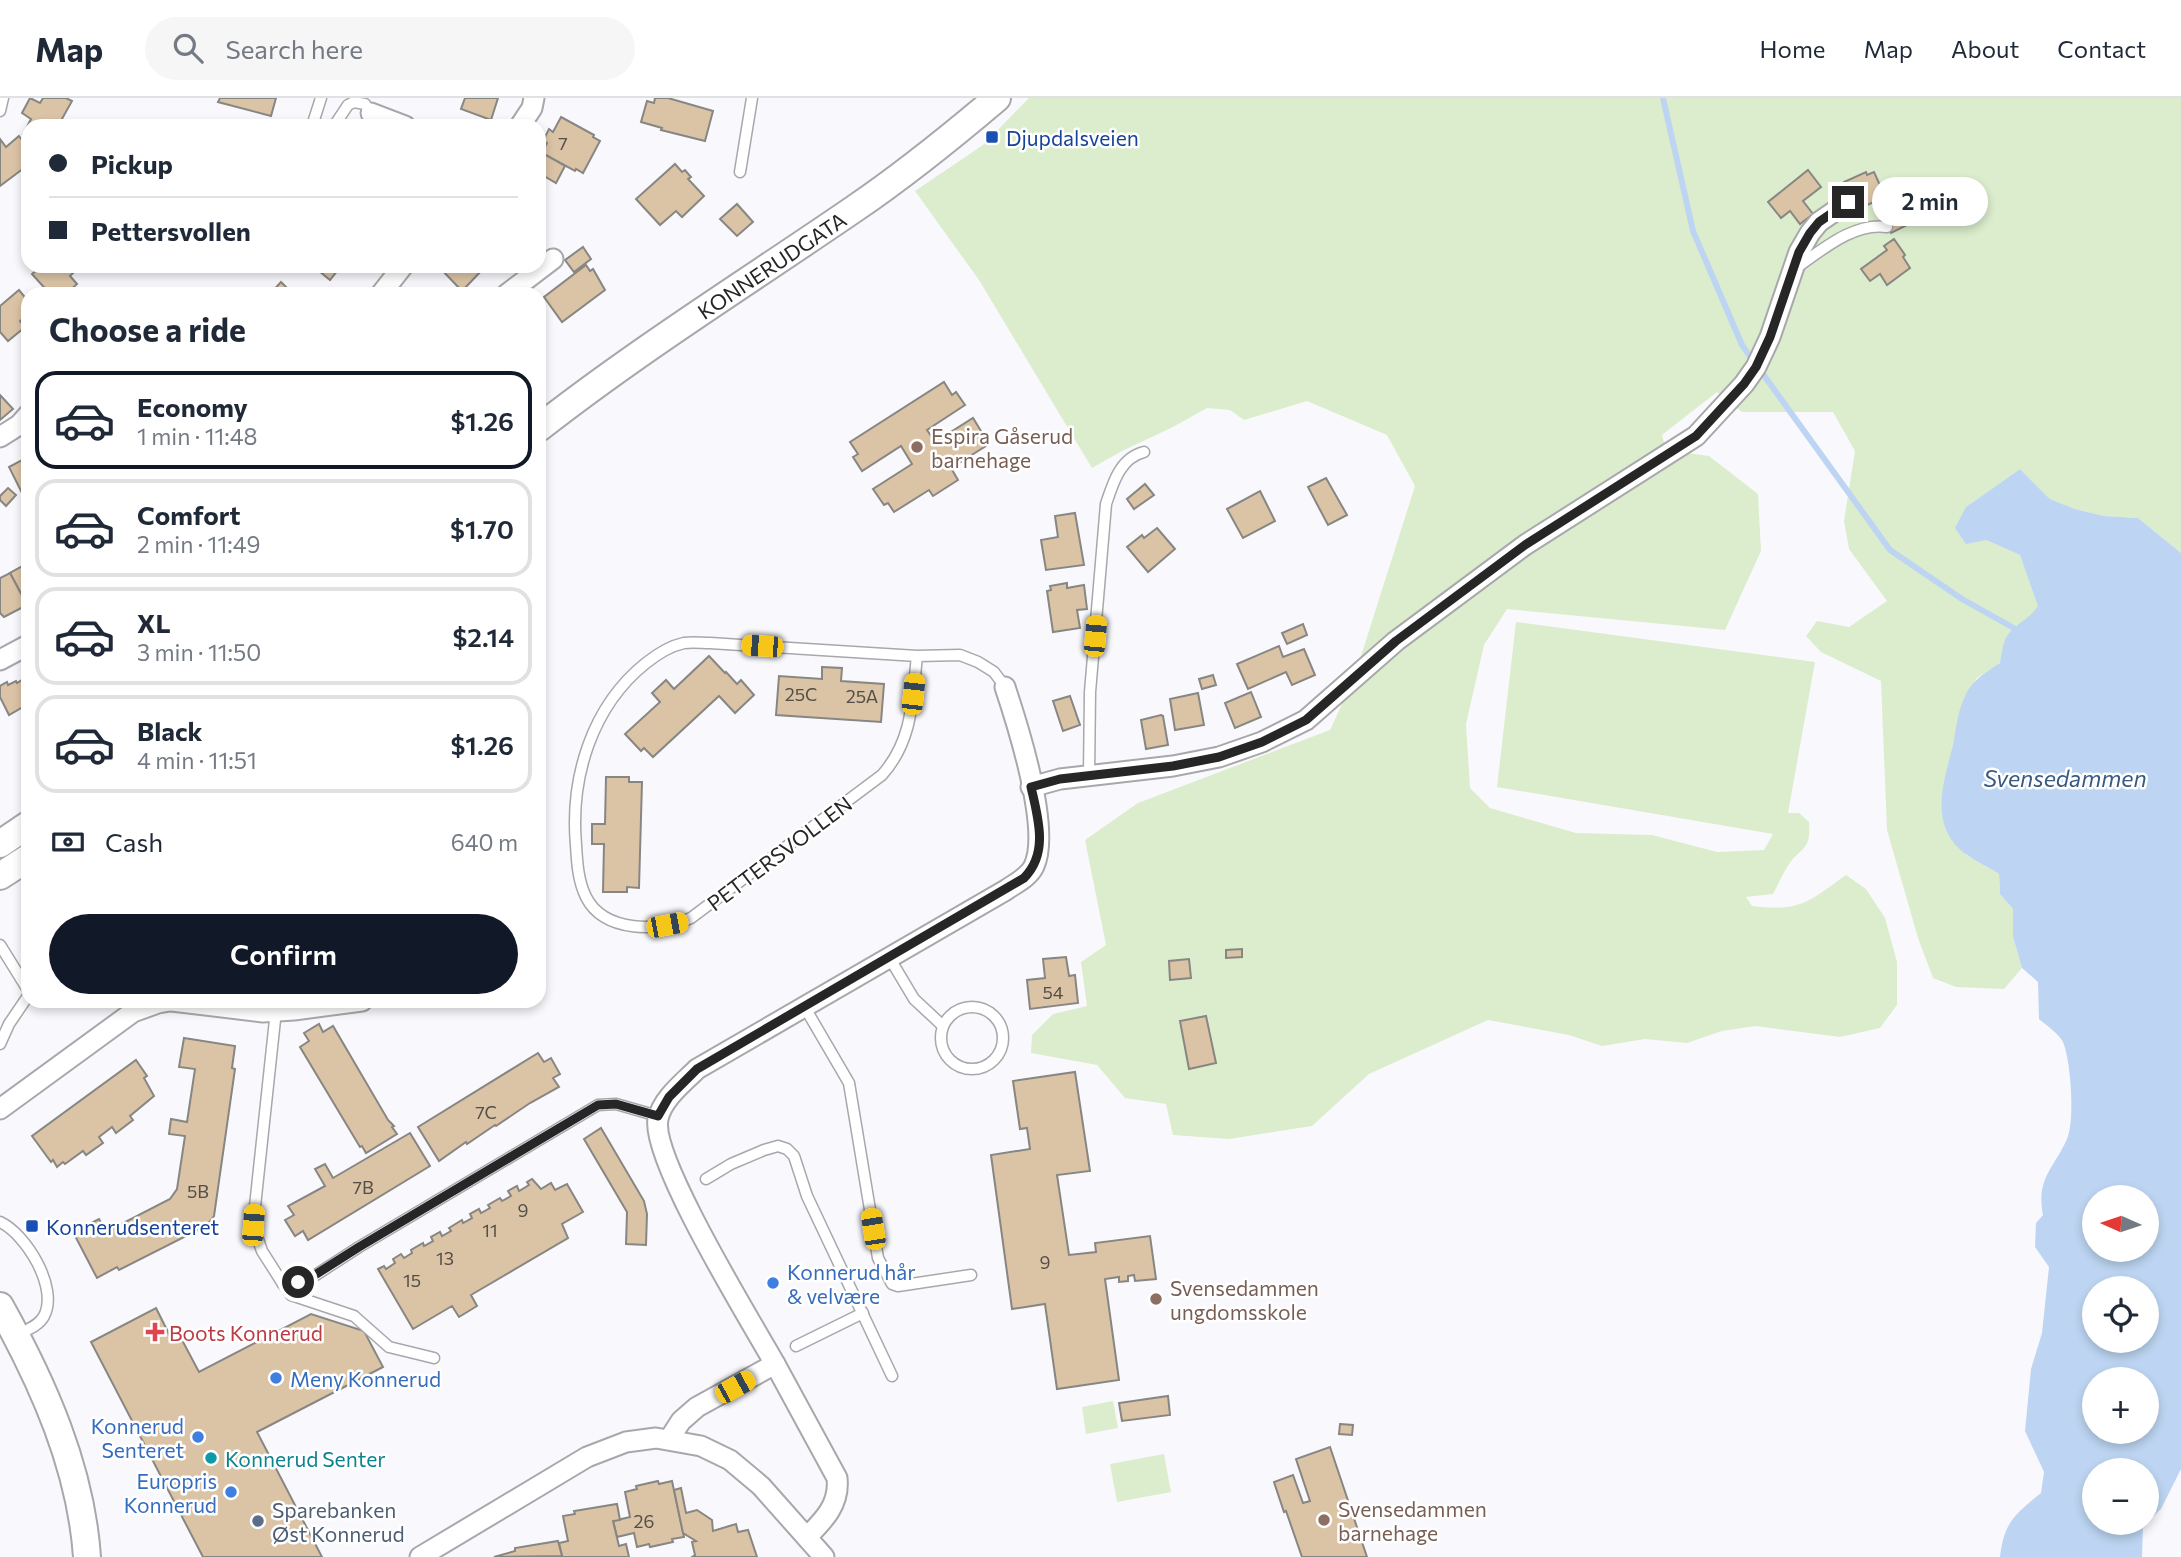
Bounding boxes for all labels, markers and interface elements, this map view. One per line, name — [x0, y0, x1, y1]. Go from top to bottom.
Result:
search box — [145, 17, 635, 80]
text: Map — [35, 28, 103, 69]
icon: search — [169, 29, 207, 67]
text: Search here — [225, 33, 363, 64]
text: Home — [1760, 34, 1826, 63]
text: Map — [1864, 34, 1913, 63]
text: About — [1951, 34, 2019, 63]
text: Contact — [2057, 34, 2146, 63]
place label: Djupdalsveien — [1006, 125, 1139, 150]
marker: Djupdalsveien — [984, 129, 1000, 145]
house number: 7 — [558, 132, 568, 154]
text: Pickup — [91, 148, 173, 179]
callout: 2 min — [1872, 178, 1988, 226]
route end — [1832, 186, 1864, 218]
text: 2 min — [1902, 187, 1958, 215]
street label: KONNERUDGATA — [692, 206, 850, 323]
text: Pettersvollen — [91, 215, 251, 246]
text: Choose a ride — [49, 309, 246, 349]
icon: car — [53, 389, 116, 452]
text: Economy — [137, 391, 248, 422]
text: $1.26 — [451, 405, 514, 436]
text: 1 min · 11:48 — [137, 422, 257, 450]
place label: Espira Gåserud barnehage — [931, 423, 1073, 472]
marker: Espira Gåserud barnehage — [909, 439, 925, 455]
icon: car — [53, 497, 116, 560]
text: Comfort — [137, 499, 240, 530]
text: $1.70 — [450, 513, 514, 544]
text: 2 min · 11:49 — [137, 530, 260, 558]
icon: car — [53, 605, 116, 668]
text: XL — [137, 607, 171, 638]
car — [1083, 614, 1108, 658]
text: $2.14 — [452, 621, 514, 652]
car — [741, 634, 784, 658]
text: 3 min · 11:50 — [137, 638, 261, 666]
car — [901, 672, 926, 716]
house number: 25C — [785, 683, 817, 705]
house number: 25A — [846, 685, 878, 707]
icon: car — [53, 713, 116, 776]
text: Black — [137, 715, 203, 746]
text: $1.26 — [451, 729, 514, 760]
text: 4 min · 11:51 — [137, 746, 257, 774]
water label: Svensedammen — [1983, 764, 2147, 792]
street label: PETTERSVOLLEN — [702, 791, 856, 915]
icon: cash — [49, 823, 87, 861]
text: Cash — [105, 826, 163, 857]
text: 640 m — [451, 828, 518, 856]
car — [645, 911, 690, 939]
button: Confirm — [49, 914, 518, 994]
house number: 54 — [1042, 981, 1064, 1003]
house number: 7C — [475, 1101, 497, 1123]
house number: 7B — [352, 1176, 374, 1198]
house number: 5B — [187, 1180, 209, 1202]
north arrow — [2082, 1185, 2160, 1262]
map controls — [2082, 1185, 2159, 1535]
house number: 9 — [518, 1199, 528, 1221]
car — [242, 1203, 265, 1247]
car — [860, 1207, 887, 1251]
place label: Konnerudsenteret — [46, 1214, 219, 1239]
marker: Konnerudsenteret — [24, 1218, 40, 1234]
house number: 11 — [482, 1219, 498, 1241]
house number: 13 — [436, 1247, 454, 1269]
house number: 9 — [1040, 1251, 1050, 1273]
place label: Konnerud hår & velvære — [787, 1259, 916, 1308]
route start — [282, 1266, 314, 1298]
house number: 15 — [403, 1269, 421, 1291]
marker: Konnerud hår & velvære — [765, 1275, 781, 1291]
place label: Svensedammen ungdomsskole — [1170, 1275, 1319, 1324]
button: locate — [2082, 1276, 2159, 1353]
marker: Svensedammen ungdomsskole — [1148, 1291, 1164, 1307]
place label: Boots Konnerud — [169, 1320, 323, 1345]
marker: Boots Konnerud — [147, 1324, 163, 1340]
place label: Meny Konnerud — [290, 1366, 441, 1391]
button: + — [2082, 1367, 2159, 1444]
car — [712, 1368, 759, 1406]
marker: Meny Konnerud — [268, 1370, 284, 1386]
place label: Konnerud Senteret — [91, 1413, 184, 1462]
marker: Konnerud Senteret — [190, 1429, 206, 1445]
place label: Konnerud Senter — [225, 1446, 386, 1471]
marker: Konnerud Senter — [203, 1450, 219, 1466]
button: − — [2082, 1458, 2159, 1535]
place label: Europris Konnerud — [124, 1468, 217, 1517]
marker: Europris Konnerud — [223, 1484, 239, 1500]
place label: Svensedammen barnehage — [1338, 1496, 1487, 1545]
place label: Sparebanken Øst Konnerud — [272, 1497, 405, 1546]
house number: 26 — [634, 1510, 654, 1532]
marker: Svensedammen barnehage — [1316, 1512, 1332, 1528]
marker: Sparebanken Øst Konnerud — [250, 1513, 266, 1529]

